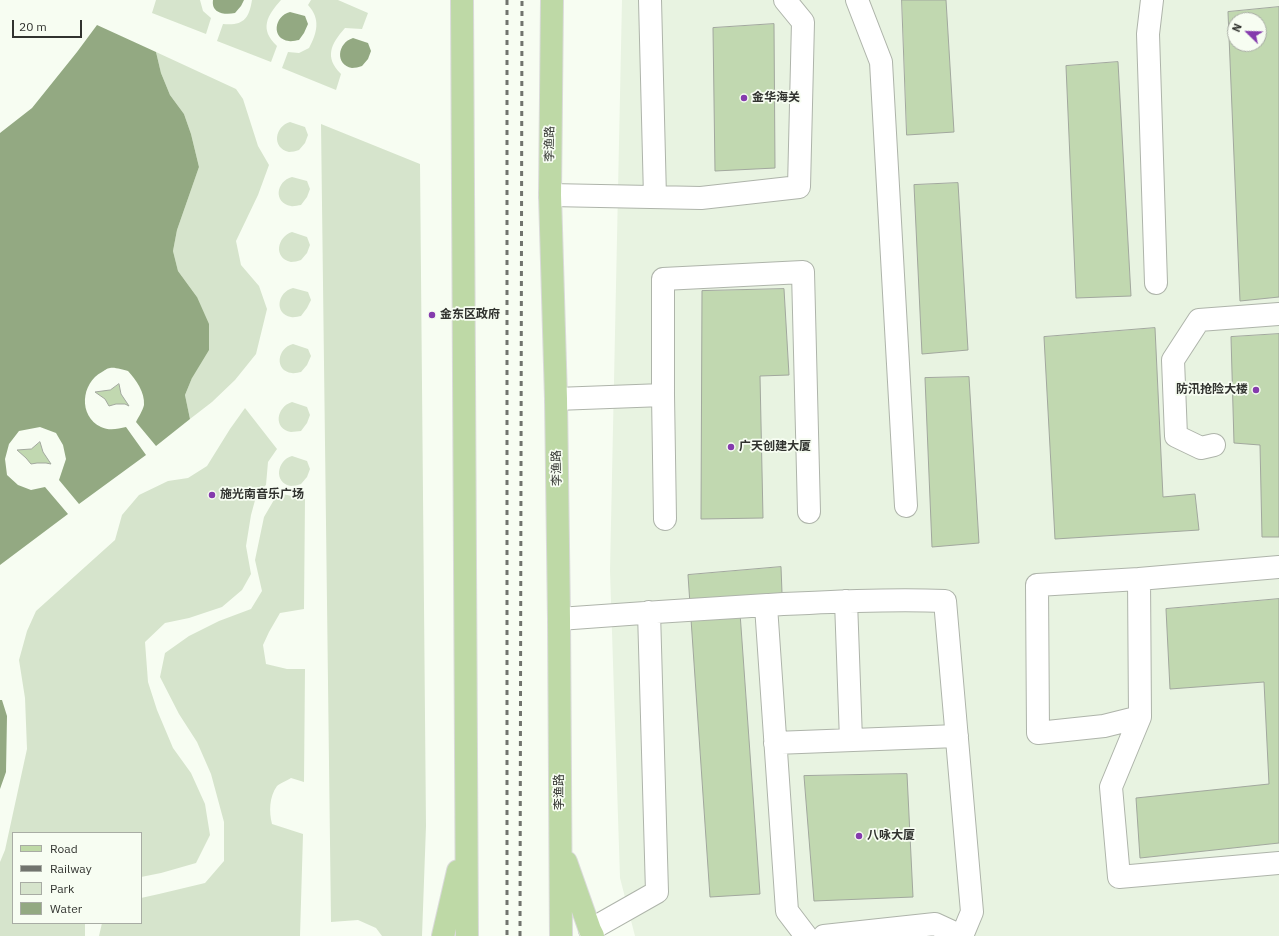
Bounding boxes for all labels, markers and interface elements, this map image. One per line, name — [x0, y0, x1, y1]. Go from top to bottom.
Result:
scale bar — [14, 12, 84, 38]
north arrow — [1227, 12, 1267, 52]
text: 20 m — [19, 19, 47, 34]
text: N — [1229, 21, 1245, 34]
place label: 金华海关 — [752, 91, 800, 105]
marker: 金华海关 — [739, 93, 749, 103]
street label: 李渔路 — [542, 126, 558, 162]
place label: 金东区政府 — [440, 308, 500, 322]
marker: 金东区政府 — [427, 310, 437, 320]
place label: 防汛抢险大楼 — [1176, 383, 1248, 397]
marker: 防汛抢险大楼 — [1251, 385, 1261, 395]
place label: 广天创建大厦 — [739, 440, 811, 454]
marker: 广天创建大厦 — [726, 442, 736, 452]
street label: 李渔路 — [549, 450, 565, 486]
place label: 施光南音乐广场 — [220, 488, 304, 502]
marker: 施光南音乐广场 — [207, 490, 217, 500]
street label: 李渔路 — [553, 774, 567, 810]
place label: 八咏大厦 — [867, 829, 915, 843]
marker: 八咏大厦 — [854, 831, 864, 841]
legend — [12, 832, 142, 924]
text: Road — [50, 841, 78, 856]
text: Railway — [50, 861, 92, 876]
text: Park — [50, 881, 74, 896]
text: Water — [50, 901, 82, 916]

